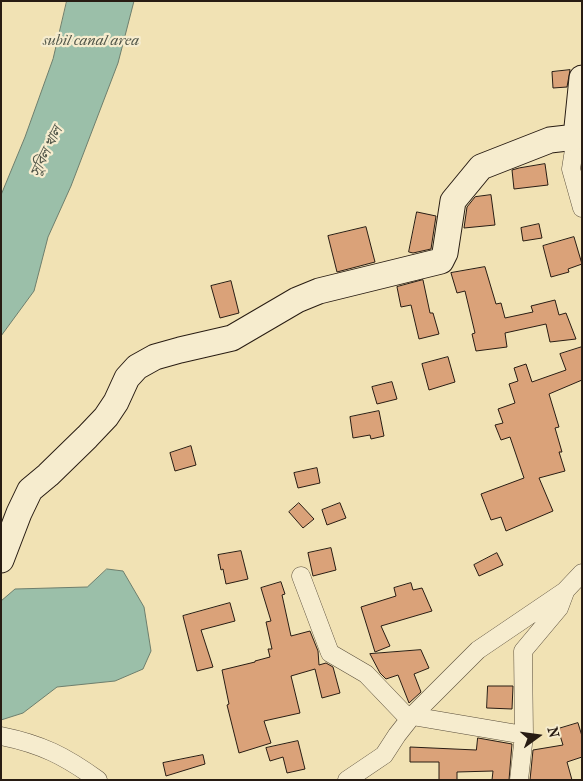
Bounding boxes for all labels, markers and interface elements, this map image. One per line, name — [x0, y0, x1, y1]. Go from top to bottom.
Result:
water label: subil canal area — [43, 32, 139, 50]
water label: সুবিল খাল — [27, 124, 67, 180]
north arrow — [513, 711, 563, 761]
text: N — [544, 725, 563, 739]

